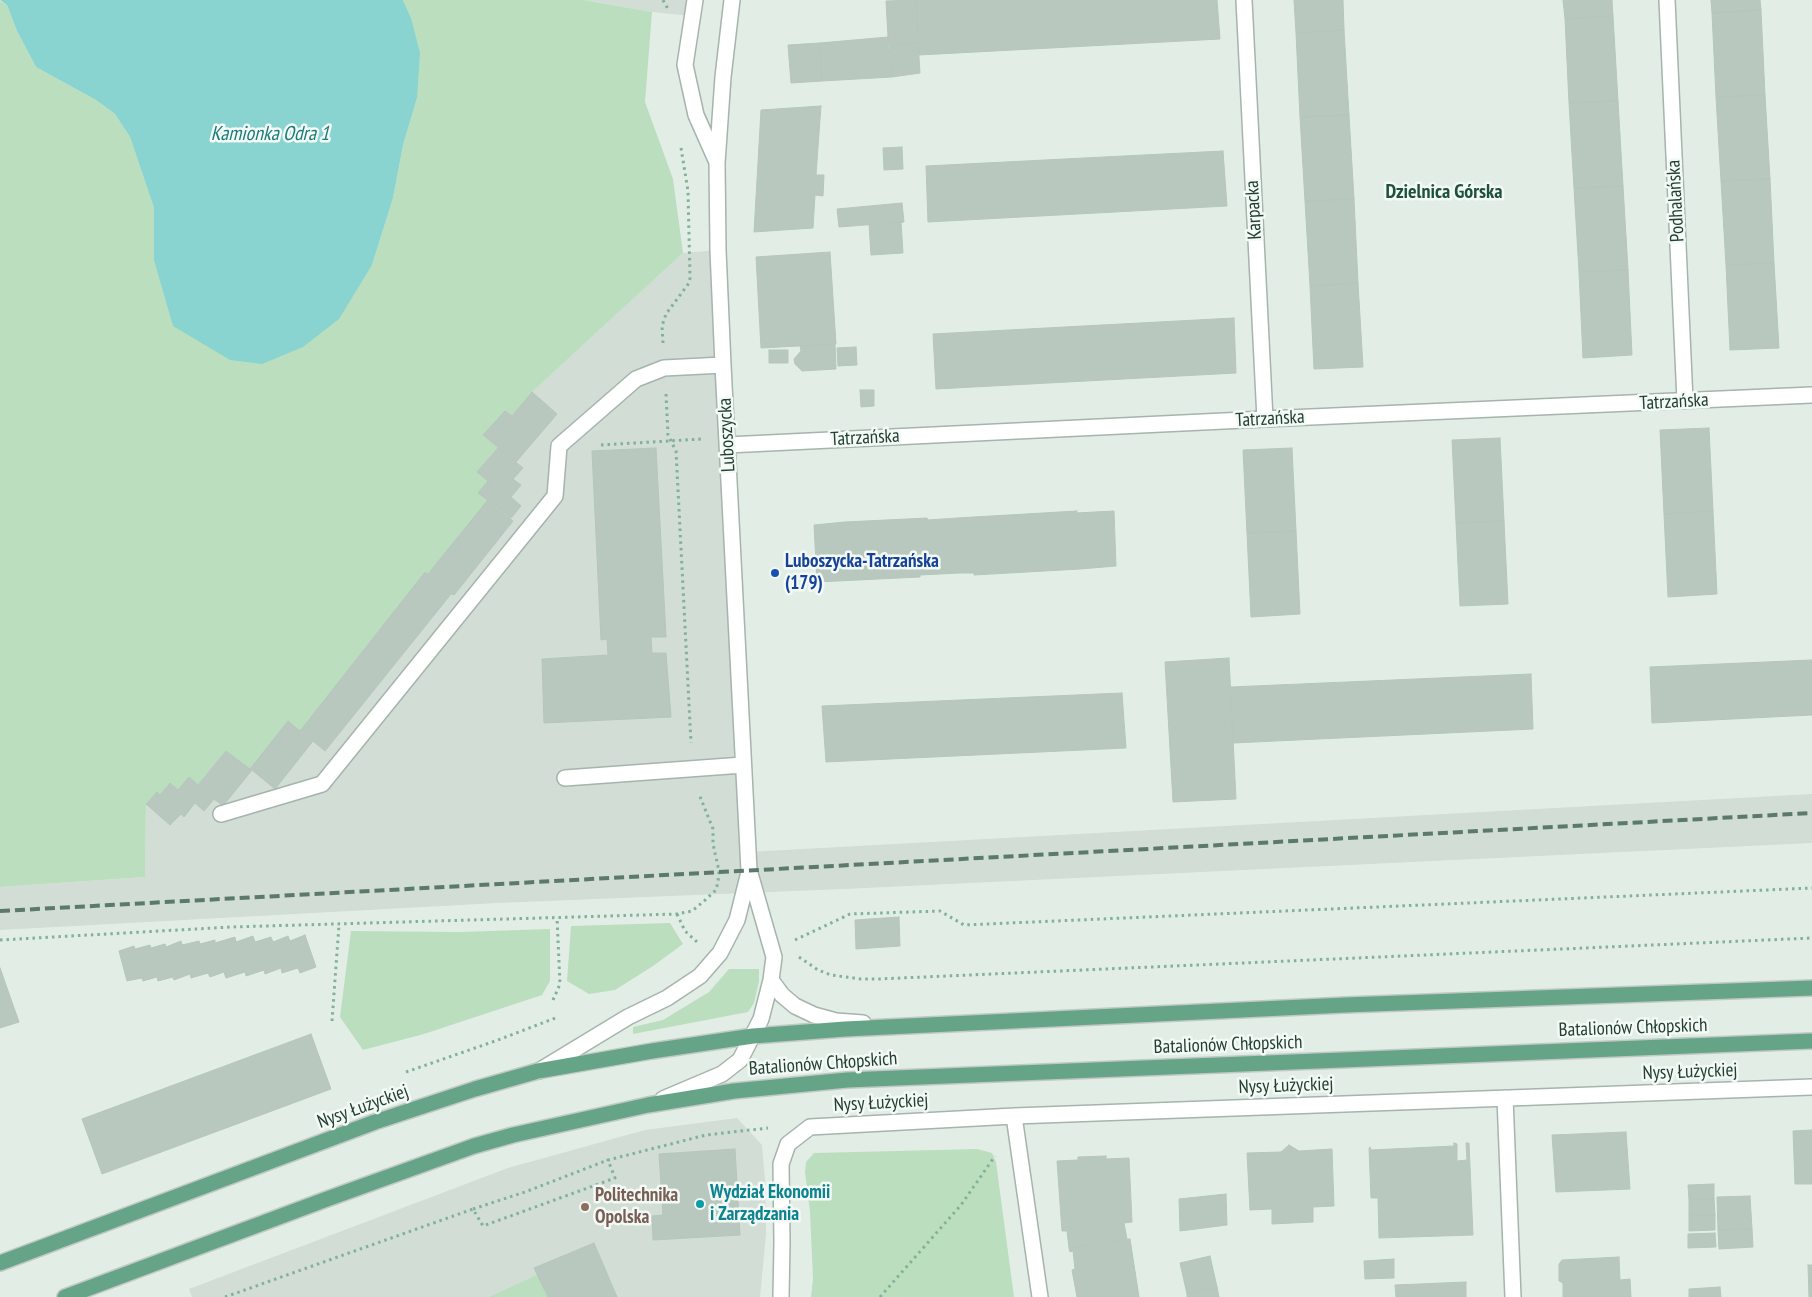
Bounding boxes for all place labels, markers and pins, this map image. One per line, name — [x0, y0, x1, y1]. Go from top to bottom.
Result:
place label: Luboszycka-Tatrzańska (179) — [785, 551, 939, 595]
marker: Luboszycka-Tatrzańska (179) — [769, 567, 781, 579]
place label: Wydział Ekonomii i Zarządzania — [710, 1182, 830, 1226]
place label: Politechnika Opolska — [595, 1185, 678, 1229]
marker: Wydział Ekonomii i Zarządzania — [694, 1198, 706, 1210]
marker: Politechnika Opolska — [579, 1201, 591, 1213]

